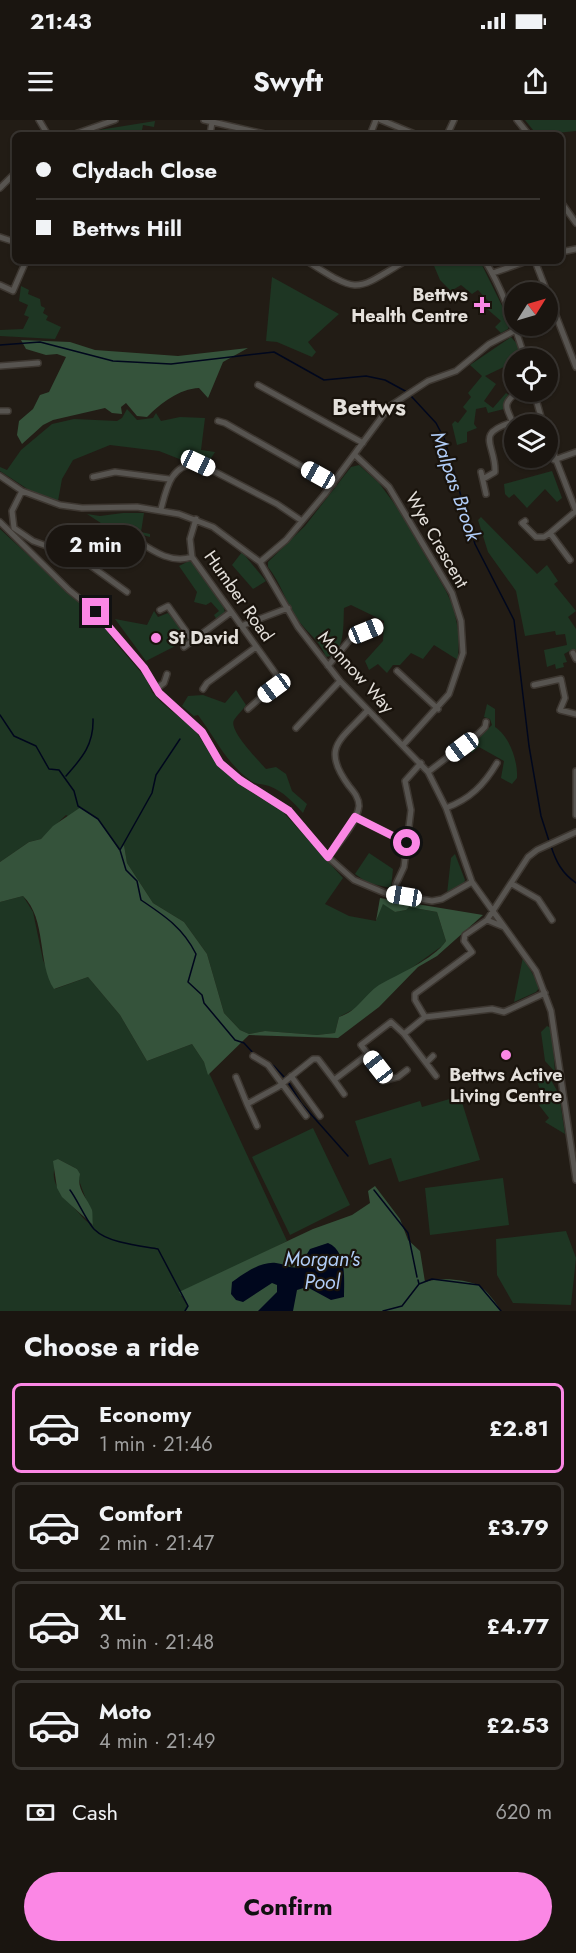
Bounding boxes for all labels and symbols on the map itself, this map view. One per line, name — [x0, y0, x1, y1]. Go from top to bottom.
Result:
place label: Bettws Health Centre — [351, 282, 468, 329]
north arrow — [504, 282, 558, 336]
marker: Bettws Health Centre — [473, 296, 491, 314]
district label: Bettws — [332, 389, 406, 424]
water label: Malpas Brook — [423, 427, 488, 546]
car — [178, 447, 218, 479]
car — [298, 458, 338, 492]
street label: Wye Crescent — [399, 487, 475, 593]
callout: 2 min — [46, 525, 146, 567]
street label: Humber Road — [198, 545, 280, 647]
route end — [82, 598, 109, 625]
car — [346, 616, 386, 646]
place label: St David — [168, 625, 239, 651]
street label: Monnow Way — [312, 625, 400, 719]
marker: St David — [149, 631, 163, 645]
car — [254, 670, 294, 706]
car — [442, 729, 482, 765]
route start — [393, 829, 420, 856]
car — [385, 884, 423, 908]
car — [360, 1047, 396, 1087]
marker: Bettws Active Living Centre — [499, 1048, 513, 1062]
place label: Bettws Active Living Centre — [449, 1062, 563, 1109]
water label: Morgan's Pool — [284, 1245, 360, 1297]

